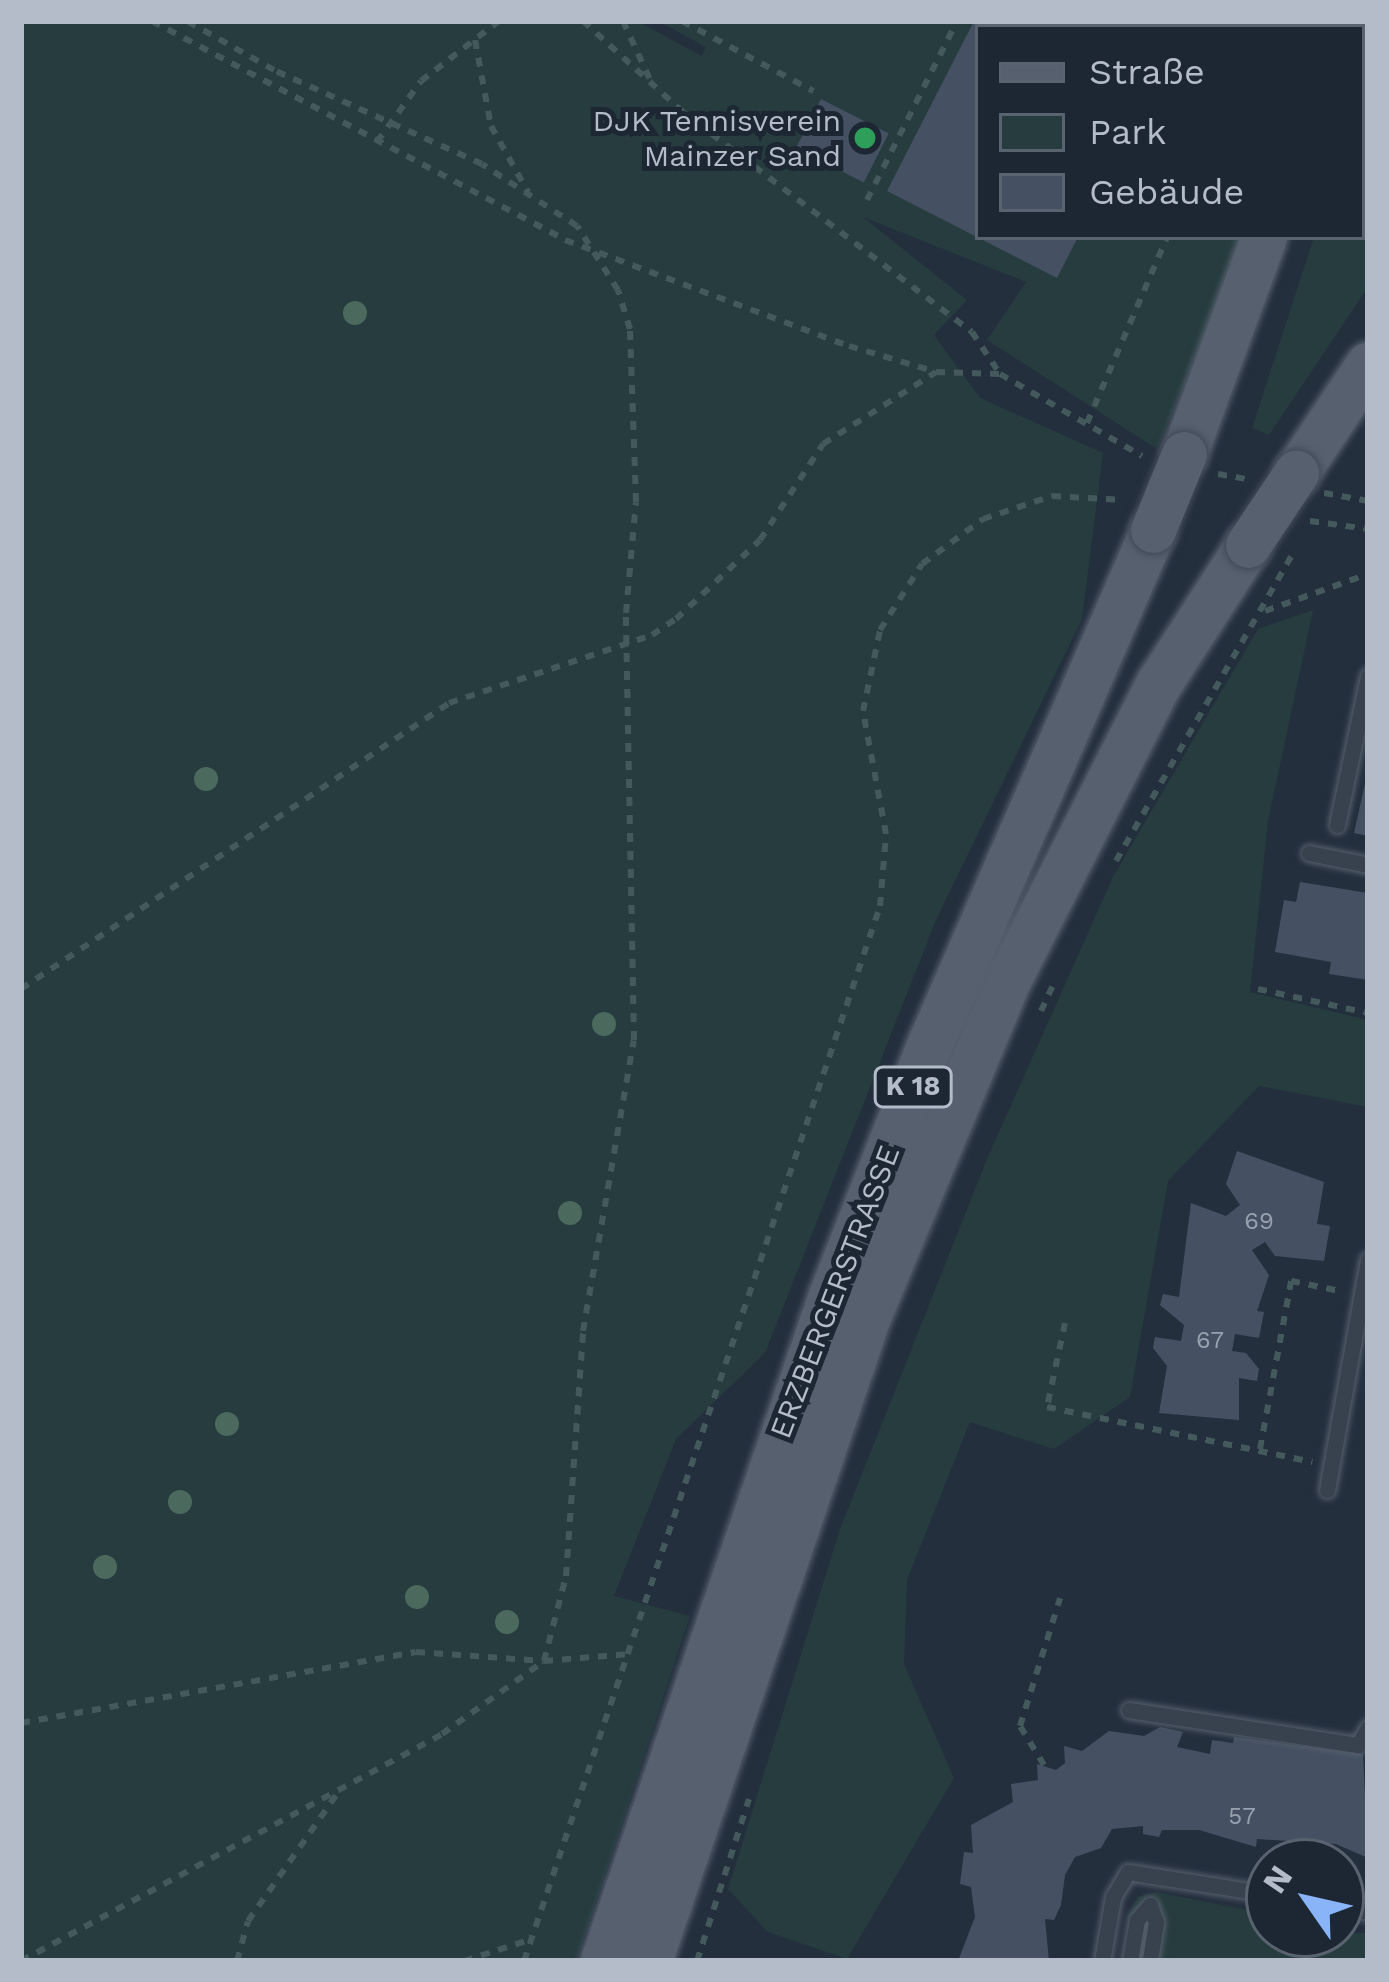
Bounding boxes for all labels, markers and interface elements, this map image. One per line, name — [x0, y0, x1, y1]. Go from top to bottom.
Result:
legend — [975, 24, 1365, 240]
text: Straße — [1089, 51, 1205, 93]
place label: DJK Tennisverein Mainzer Sand — [591, 103, 841, 174]
text: Park — [1089, 111, 1166, 153]
marker: DJK Tennisverein Mainzer Sand — [852, 125, 878, 151]
text: Gebäude — [1089, 171, 1244, 213]
road number: K 18 — [871, 1066, 955, 1108]
street label: ERZBERGERSTRASSE — [762, 1140, 908, 1444]
house number: 69 — [1244, 1208, 1274, 1236]
house number: 67 — [1196, 1327, 1224, 1355]
house number: 57 — [1228, 1803, 1256, 1831]
north arrow — [1245, 1838, 1365, 1958]
text: N — [1254, 1858, 1300, 1900]

